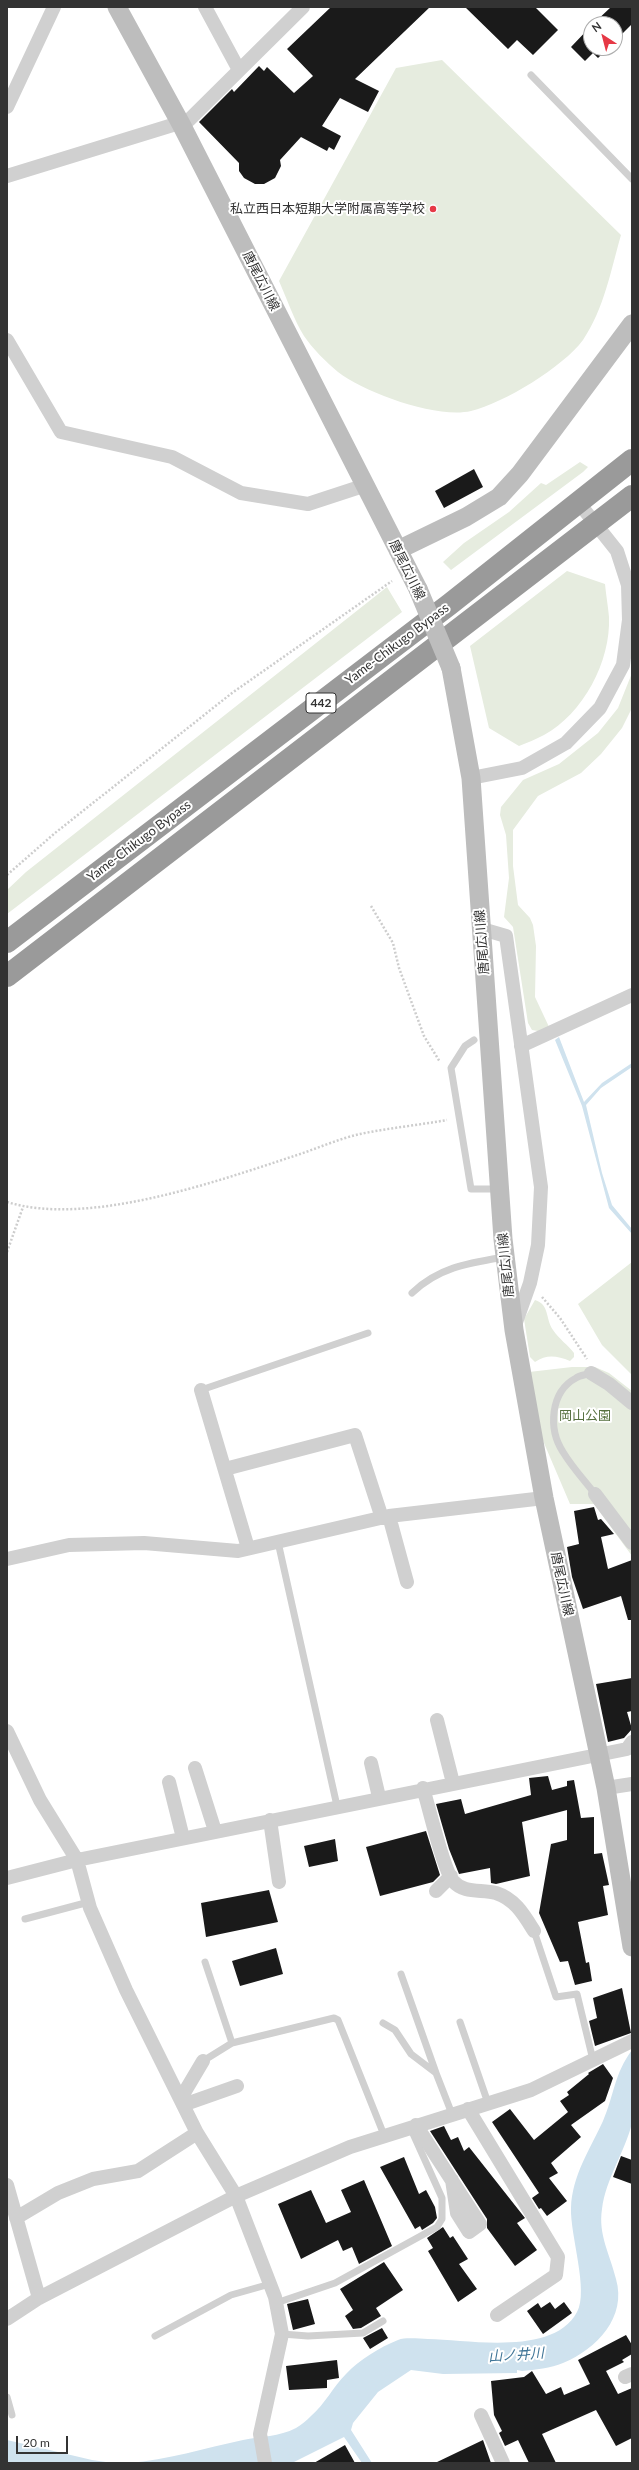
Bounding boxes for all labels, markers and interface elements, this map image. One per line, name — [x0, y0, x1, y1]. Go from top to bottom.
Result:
north arrow — [583, 16, 623, 56]
text: N — [589, 19, 603, 34]
place label: 私立西日本短期大学附属高等学校 — [230, 201, 425, 217]
marker: 私立西日本短期大学附属高等学校 — [428, 204, 438, 214]
street label: 唐尾広川線 — [239, 249, 283, 313]
street label: 唐尾広川線 — [386, 537, 428, 603]
street label: Yame-Chikugo Bypass — [342, 600, 452, 688]
road number: 442 — [306, 693, 336, 713]
street label: Yame-Chikugo Bypass — [84, 797, 194, 885]
street label: 唐尾広川線 — [472, 909, 492, 975]
street label: 唐尾広川線 — [495, 1232, 517, 1298]
park label: 岡山公園 — [559, 1408, 611, 1424]
street label: 唐尾広川線 — [548, 1551, 576, 1617]
water label: 山ノ井川 — [487, 2345, 545, 2365]
scale bar — [18, 2428, 70, 2454]
text: 20 m — [23, 2435, 50, 2450]

